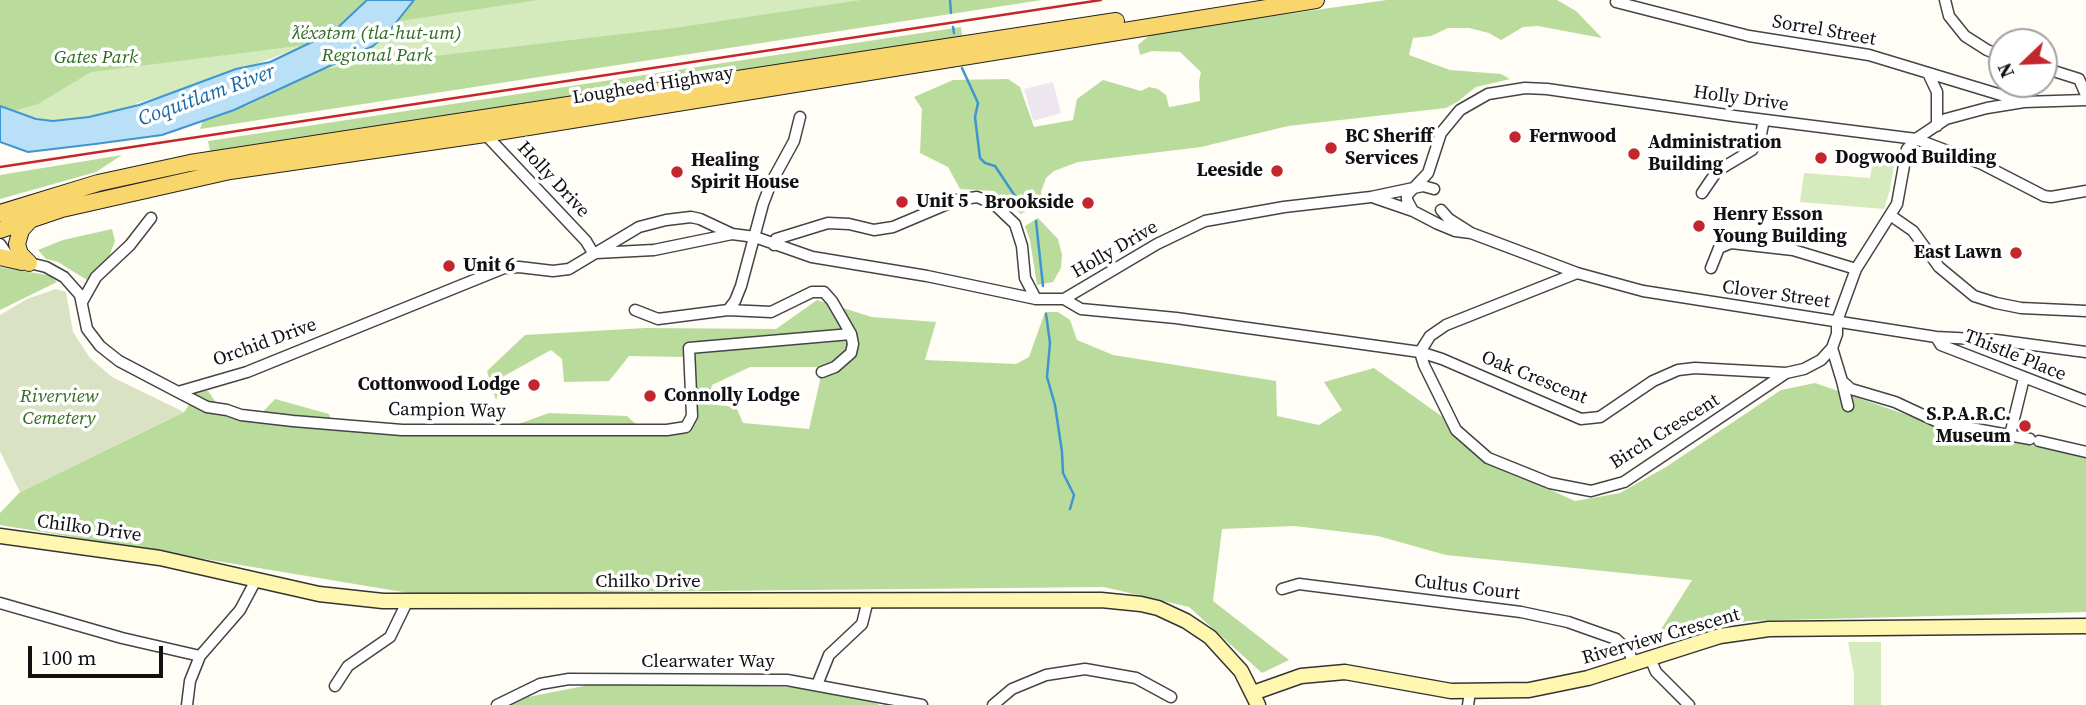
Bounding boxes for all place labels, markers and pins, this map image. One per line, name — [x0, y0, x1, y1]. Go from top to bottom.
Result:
place label: BC Sheriff Services — [1345, 126, 1433, 170]
place label: Fernwood — [1529, 126, 1616, 148]
marker: Fernwood — [1507, 129, 1523, 145]
place label: Administration Building — [1648, 132, 1782, 176]
marker: BC Sheriff Services — [1323, 140, 1339, 156]
marker: Administration Building — [1626, 146, 1642, 162]
place label: Dogwood Building — [1835, 147, 1996, 169]
place label: Healing Spirit House — [691, 150, 799, 194]
marker: Dogwood Building — [1813, 150, 1829, 166]
place label: Leeside — [1196, 160, 1263, 182]
marker: Leeside — [1269, 163, 1285, 179]
marker: Healing Spirit House — [669, 164, 685, 180]
place label: Unit 5 — [916, 191, 968, 213]
place label: Brookside — [984, 192, 1074, 214]
marker: Unit 5 — [894, 194, 910, 210]
marker: Brookside — [1080, 195, 1096, 211]
place label: Henry Esson Young Building — [1713, 204, 1847, 248]
marker: Henry Esson Young Building — [1691, 218, 1707, 234]
place label: East Lawn — [1914, 242, 2002, 264]
marker: East Lawn — [2008, 245, 2024, 261]
place label: Unit 6 — [463, 255, 515, 277]
marker: Unit 6 — [441, 258, 457, 274]
place label: Cottonwood Lodge — [358, 374, 520, 396]
marker: Cottonwood Lodge — [526, 377, 542, 393]
place label: Connolly Lodge — [664, 385, 800, 407]
marker: Connolly Lodge — [642, 388, 658, 404]
place label: S.P.A.R.C. Museum — [1926, 404, 2011, 448]
marker: S.P.A.R.C. Museum — [2017, 418, 2033, 434]

